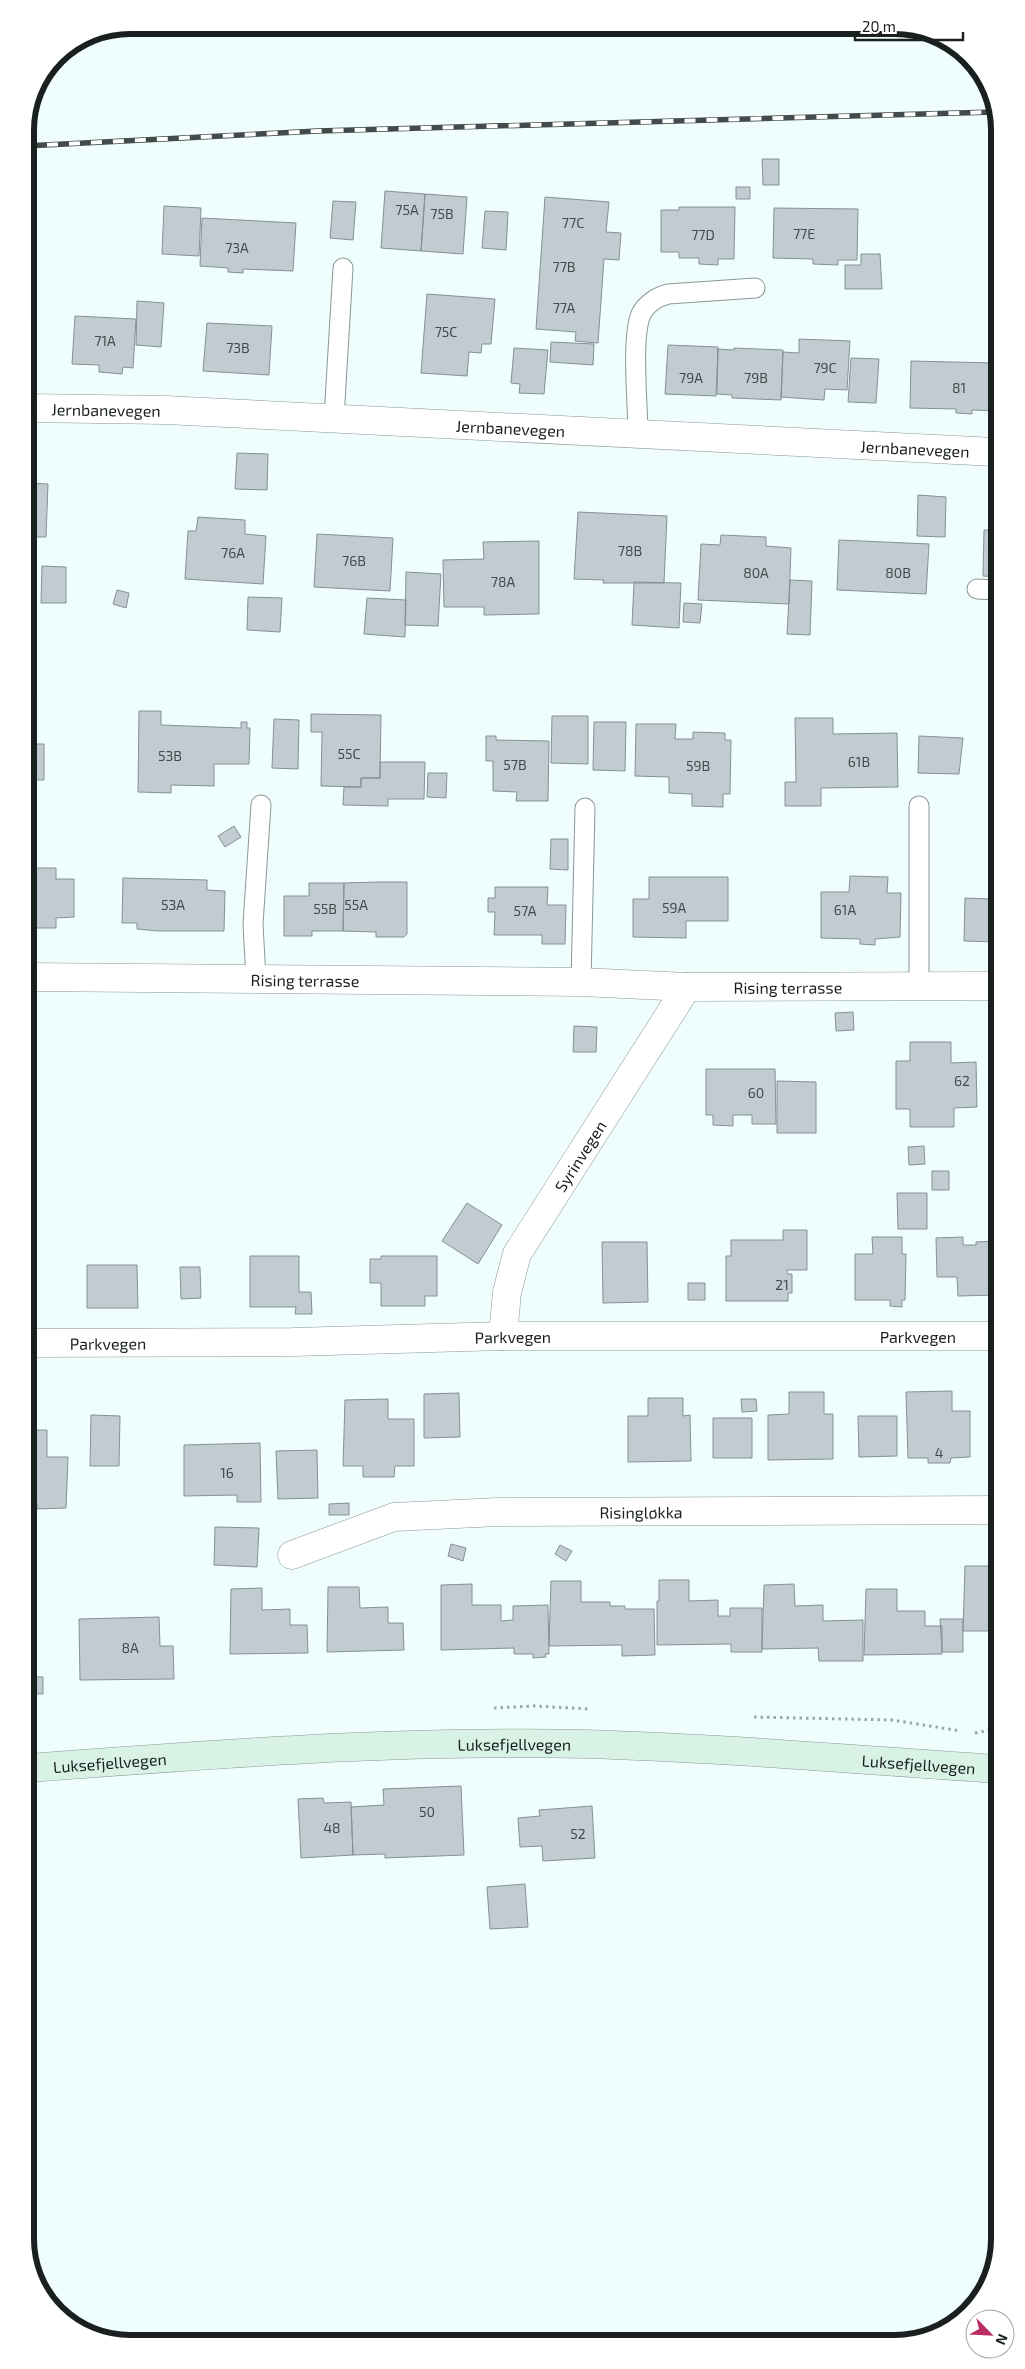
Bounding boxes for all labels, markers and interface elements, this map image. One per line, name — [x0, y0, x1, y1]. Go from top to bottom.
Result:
scale bar — [855, 10, 962, 42]
text: 20 m — [862, 17, 896, 35]
house number: 75A — [395, 201, 419, 218]
house number: 75B — [430, 205, 454, 222]
house number: 77C — [562, 214, 584, 231]
house number: 77E — [793, 225, 815, 242]
house number: 77D — [691, 226, 715, 243]
house number: 73A — [225, 239, 249, 256]
house number: 77B — [552, 258, 576, 275]
house number: 77A — [553, 299, 576, 316]
house number: 75C — [435, 323, 457, 340]
house number: 71A — [94, 332, 116, 349]
house number: 73B — [226, 339, 250, 356]
house number: 79C — [813, 359, 837, 376]
house number: 79A — [679, 369, 703, 386]
house number: 79B — [744, 369, 768, 386]
house number: 81 — [952, 379, 966, 396]
street label: Jernbanevegen — [51, 399, 161, 419]
street label: Jernbanevegen — [455, 415, 566, 440]
street label: Jernbanevegen — [860, 436, 970, 460]
house number: 78B — [618, 542, 642, 559]
house number: 76A — [221, 544, 245, 561]
house number: 76B — [342, 552, 366, 569]
house number: 80A — [743, 564, 769, 581]
house number: 80B — [885, 564, 911, 581]
house number: 78A — [491, 573, 515, 590]
house number: 55C — [338, 745, 361, 762]
house number: 53B — [158, 747, 182, 764]
house number: 61B — [848, 753, 870, 770]
house number: 57B — [503, 756, 527, 773]
house number: 59B — [686, 757, 710, 774]
house number: 53A — [161, 896, 185, 913]
house number: 55A — [344, 896, 368, 913]
house number: 59A — [662, 899, 686, 916]
house number: 55B — [313, 900, 337, 917]
house number: 61A — [834, 901, 856, 918]
house number: 57A — [514, 902, 537, 919]
street label: Rising terrasse — [251, 970, 359, 989]
street label: Rising terrasse — [733, 977, 842, 996]
house number: 62 — [954, 1072, 970, 1089]
house number: 60 — [748, 1084, 764, 1101]
street label: Syrinvegen — [550, 1117, 609, 1195]
house number: 21 — [775, 1276, 789, 1293]
street label: Parkvegen — [474, 1327, 551, 1346]
street label: Parkvegen — [880, 1327, 956, 1346]
street label: Parkvegen — [70, 1333, 146, 1352]
house number: 4 — [935, 1444, 943, 1461]
house number: 16 — [220, 1464, 234, 1481]
street label: Risingløkka — [599, 1502, 683, 1521]
house number: 8A — [121, 1639, 139, 1656]
street label: Luksefjellvegen — [457, 1734, 571, 1754]
street label: Luksefjellvegen — [52, 1748, 167, 1776]
street label: Luksefjellvegen — [861, 1750, 976, 1777]
house number: 50 — [419, 1803, 435, 1820]
house number: 48 — [323, 1819, 341, 1836]
house number: 52 — [570, 1825, 586, 1842]
north arrow — [965, 2309, 1015, 2359]
text: N — [993, 2331, 1012, 2348]

